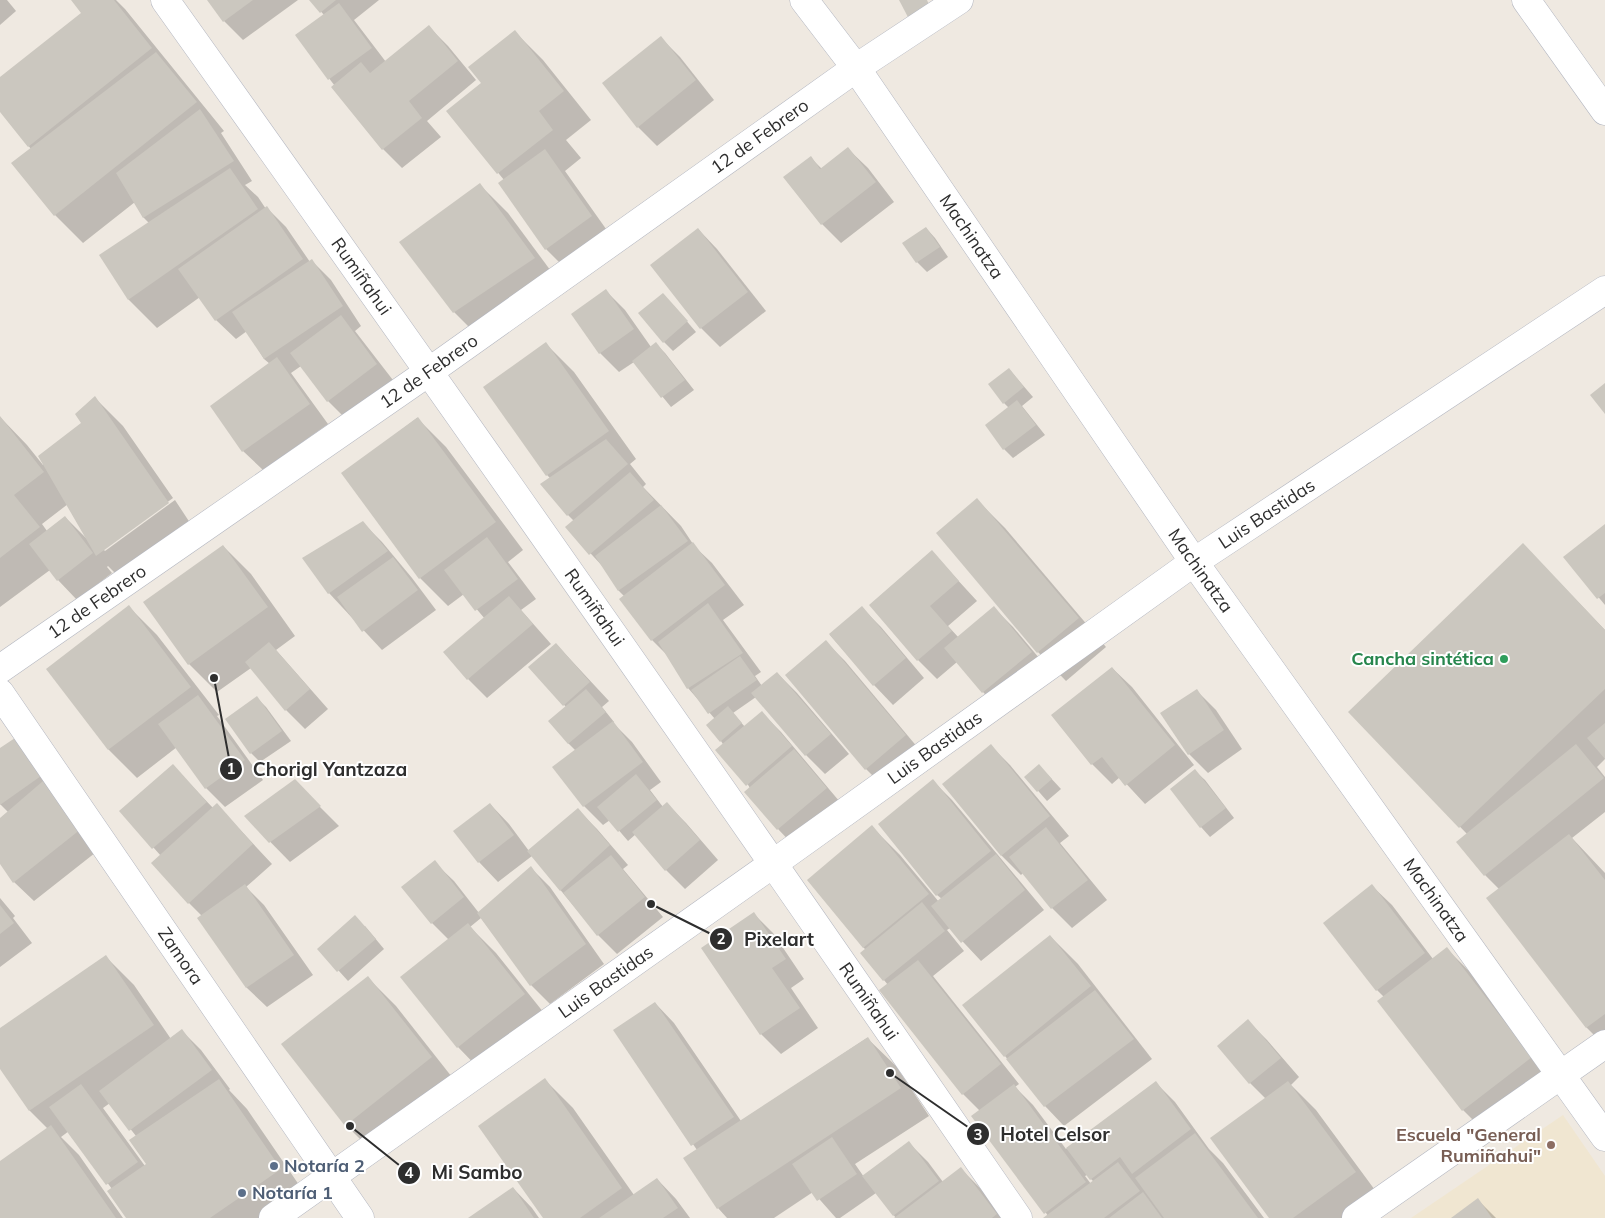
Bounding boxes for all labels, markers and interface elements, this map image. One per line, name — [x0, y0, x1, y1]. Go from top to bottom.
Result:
street label: 12 de Febrero — [706, 93, 813, 179]
street label: Machinatza — [935, 190, 1009, 283]
street label: Rumiñahui — [326, 233, 397, 319]
street label: 12 de Febrero — [375, 329, 482, 413]
street label: Luis Bastidas — [1214, 473, 1319, 554]
street label: Machinatza — [1163, 524, 1239, 617]
street label: 12 de Febrero — [43, 559, 150, 644]
street label: Rumiñahui — [560, 564, 630, 651]
place label: Cancha sintética — [1351, 647, 1494, 670]
marker: Cancha sintética — [1498, 653, 1510, 665]
street label: Luis Bastidas — [883, 706, 987, 789]
callout: Chorigl Yantzaza — [218, 752, 418, 786]
text: Chorigl Yantzaza — [253, 757, 407, 781]
text: 1 — [226, 759, 236, 778]
street label: Machinatza — [1398, 854, 1474, 946]
callout: Pixelart — [709, 922, 824, 956]
street label: Zamora — [153, 923, 209, 989]
text: Pixelart — [744, 927, 814, 951]
text: 2 — [716, 929, 726, 948]
street label: Luis Bastidas — [554, 940, 658, 1023]
street label: Rumiñahui — [834, 958, 904, 1045]
callout: Hotel Celsor — [965, 1117, 1120, 1151]
text: Hotel Celsor — [1000, 1122, 1110, 1146]
place label: Escuela "General Rumiñahui" — [1396, 1123, 1541, 1167]
text: 3 — [973, 1125, 983, 1144]
marker: Escuela "General Rumiñahui" — [1545, 1139, 1557, 1151]
place label: Notaría 2 — [284, 1154, 365, 1177]
callout: Mi Sambo — [396, 1156, 532, 1190]
marker: Notaría 2 — [268, 1160, 280, 1172]
text: Mi Sambo — [432, 1160, 522, 1184]
text: 4 — [404, 1163, 414, 1182]
place label: Notaría 1 — [252, 1181, 333, 1204]
marker: Notaría 1 — [236, 1187, 248, 1199]

